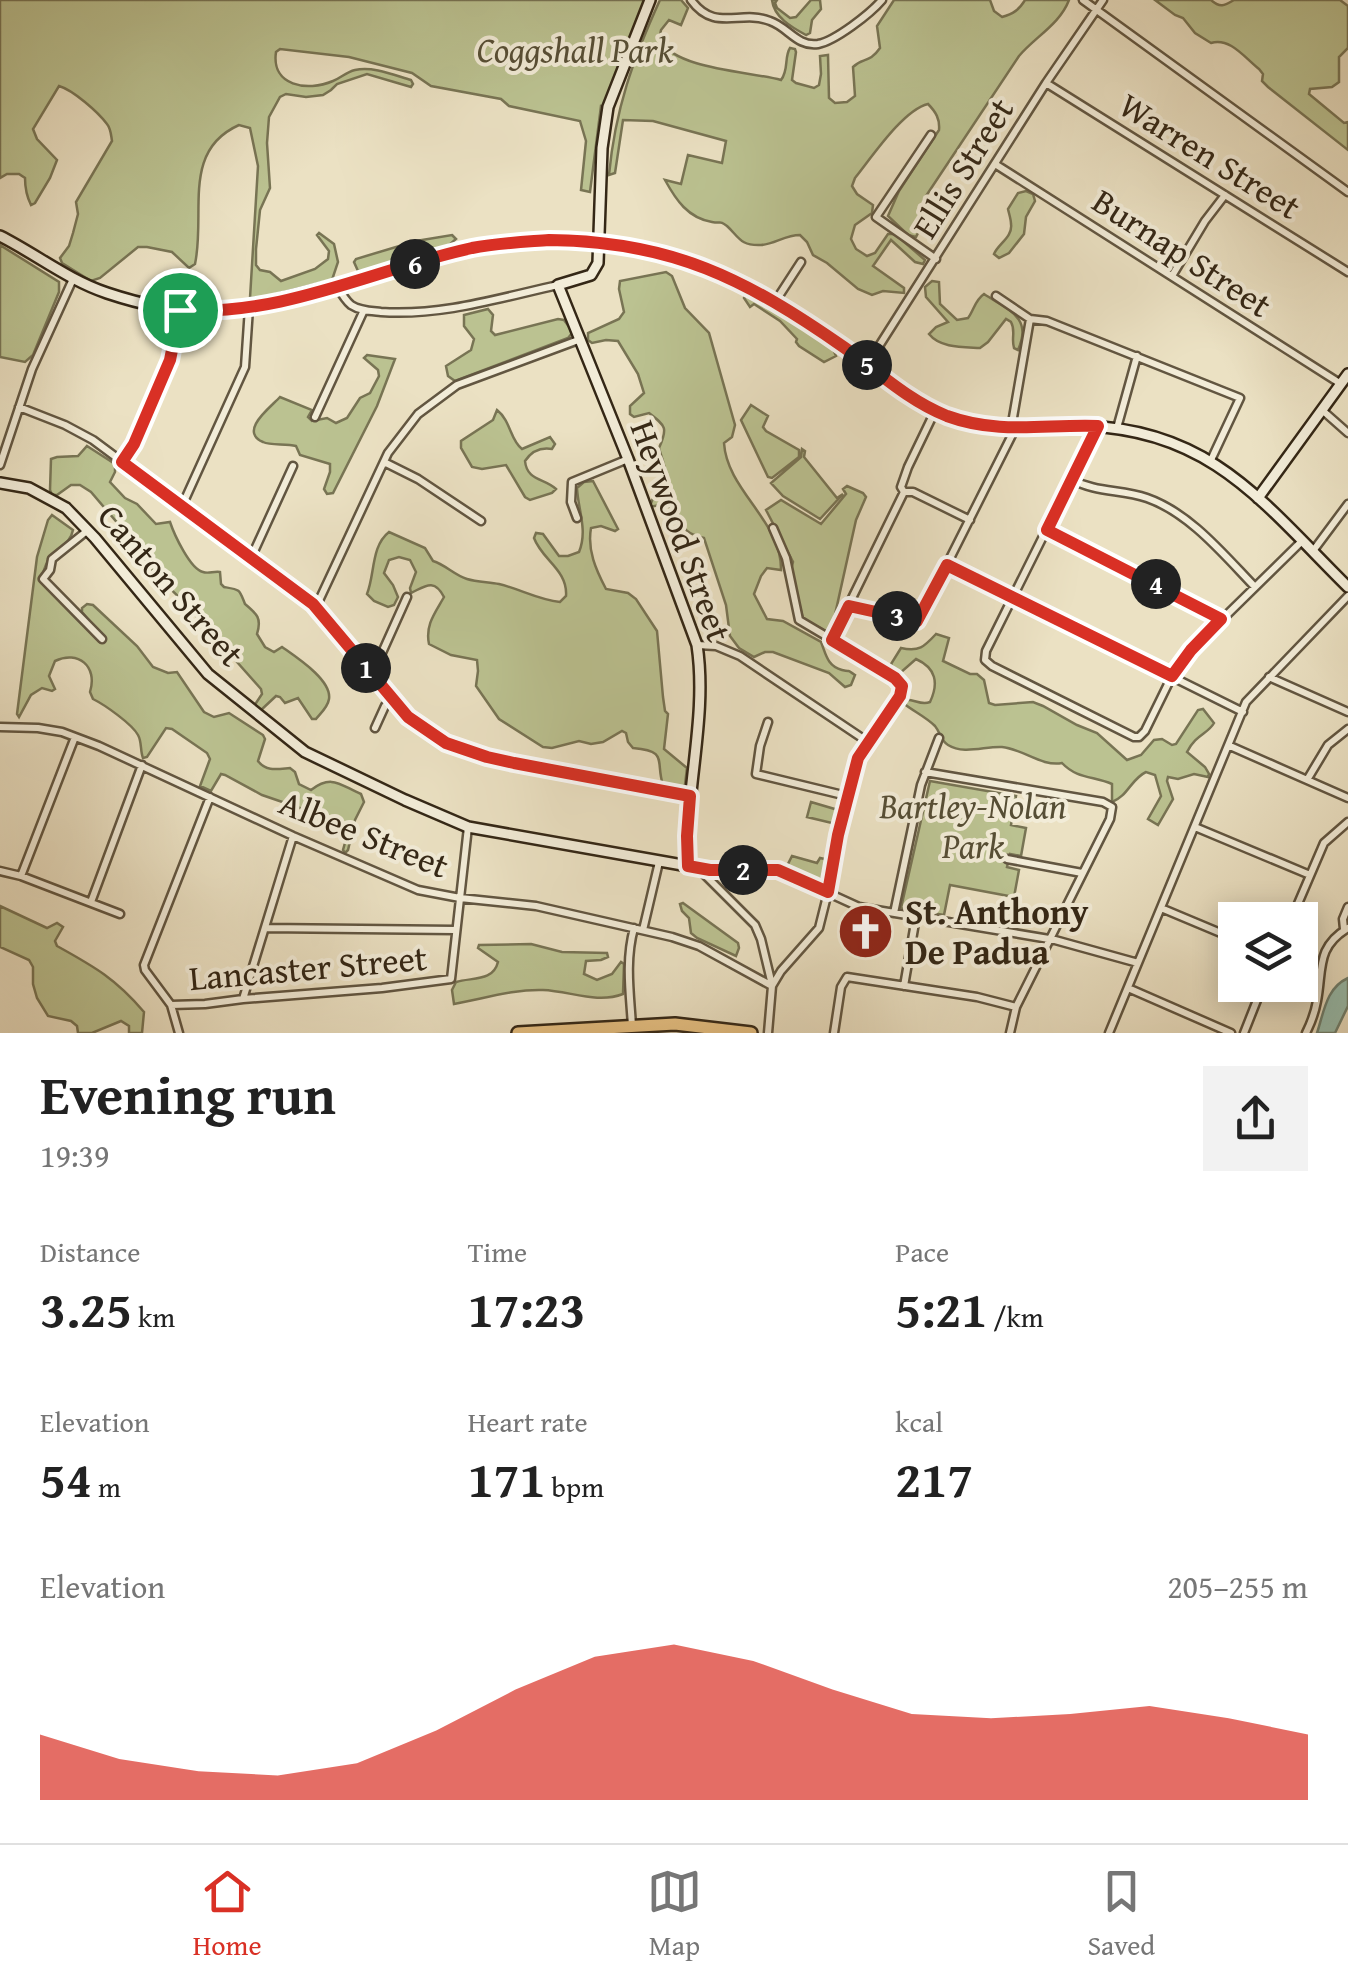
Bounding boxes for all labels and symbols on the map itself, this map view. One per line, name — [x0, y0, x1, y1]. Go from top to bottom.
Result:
park label: Coggshall Park — [477, 24, 674, 75]
street label: Warren Street — [1110, 79, 1311, 232]
street label: Ellis Street — [899, 88, 1026, 248]
street label: Burnap Street — [1083, 175, 1282, 330]
pin: 6 — [390, 239, 440, 289]
pin — [138, 268, 223, 353]
pin: 5 — [842, 340, 892, 390]
street label: Heywood Street — [618, 413, 745, 649]
street label: Canton Street — [86, 492, 257, 677]
pin: 4 — [1131, 559, 1181, 609]
pin: 3 — [872, 591, 922, 641]
pin: 1 — [341, 643, 391, 693]
street label: Albee Street — [272, 777, 456, 891]
park label: Bartley-Nolan Park — [879, 780, 1067, 871]
pin: 2 — [718, 845, 768, 895]
place label: St. Anthony De Padua — [905, 886, 1088, 977]
church icon: St. Anthony De Padua — [836, 902, 896, 962]
street label: Lancaster Street — [187, 932, 429, 1003]

